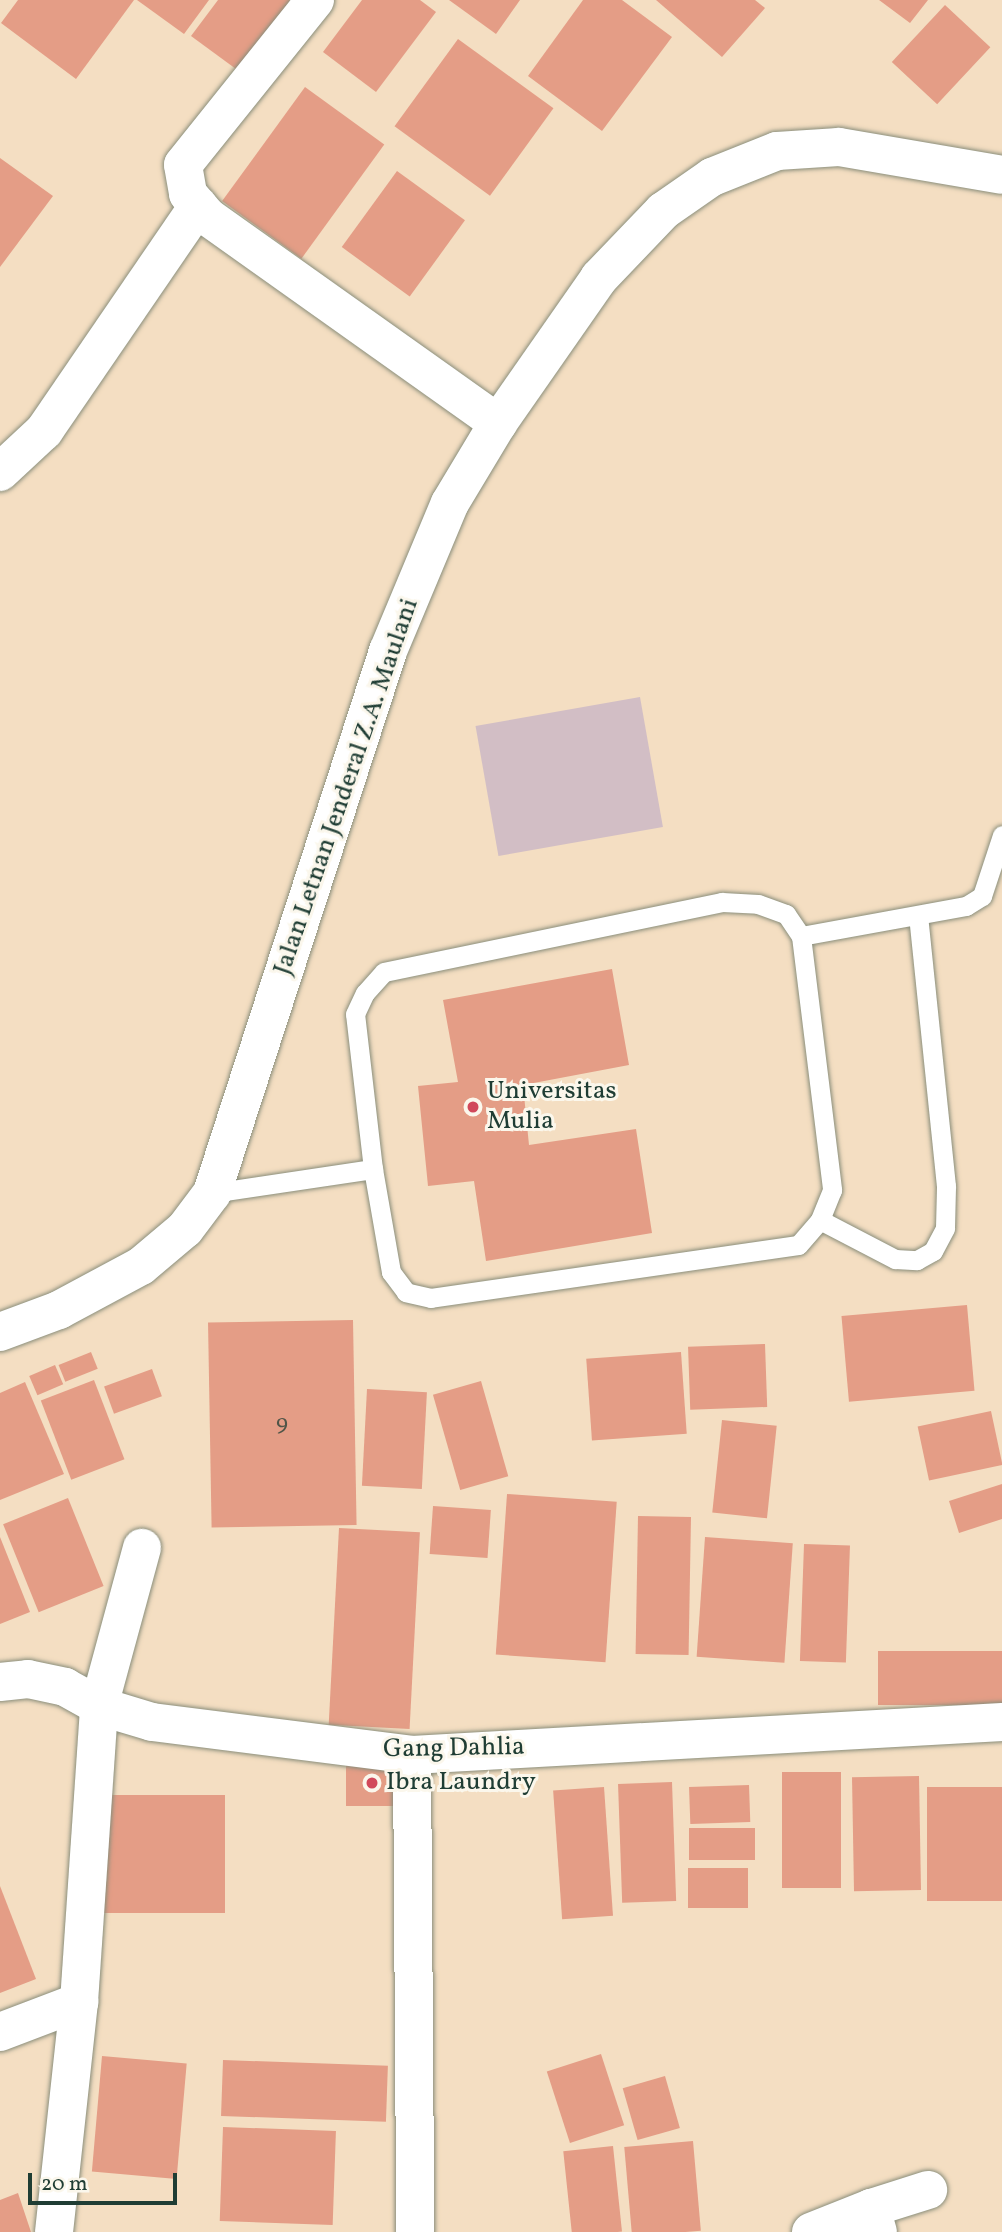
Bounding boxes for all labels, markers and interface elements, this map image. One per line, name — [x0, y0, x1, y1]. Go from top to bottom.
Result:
street label: Jalan Letnan Jenderal Z.A. Maulani — [268, 595, 426, 979]
place label: Universitas Mulia — [487, 1076, 617, 1138]
marker: Universitas Mulia — [465, 1099, 481, 1115]
house number: 9 — [276, 1410, 288, 1438]
street label: Gang Dahlia — [383, 1732, 525, 1766]
place label: Ibra Laundry — [386, 1767, 536, 1799]
marker: Ibra Laundry — [364, 1775, 380, 1791]
scale bar — [32, 2158, 180, 2202]
text: 20 m — [41, 2170, 87, 2199]

